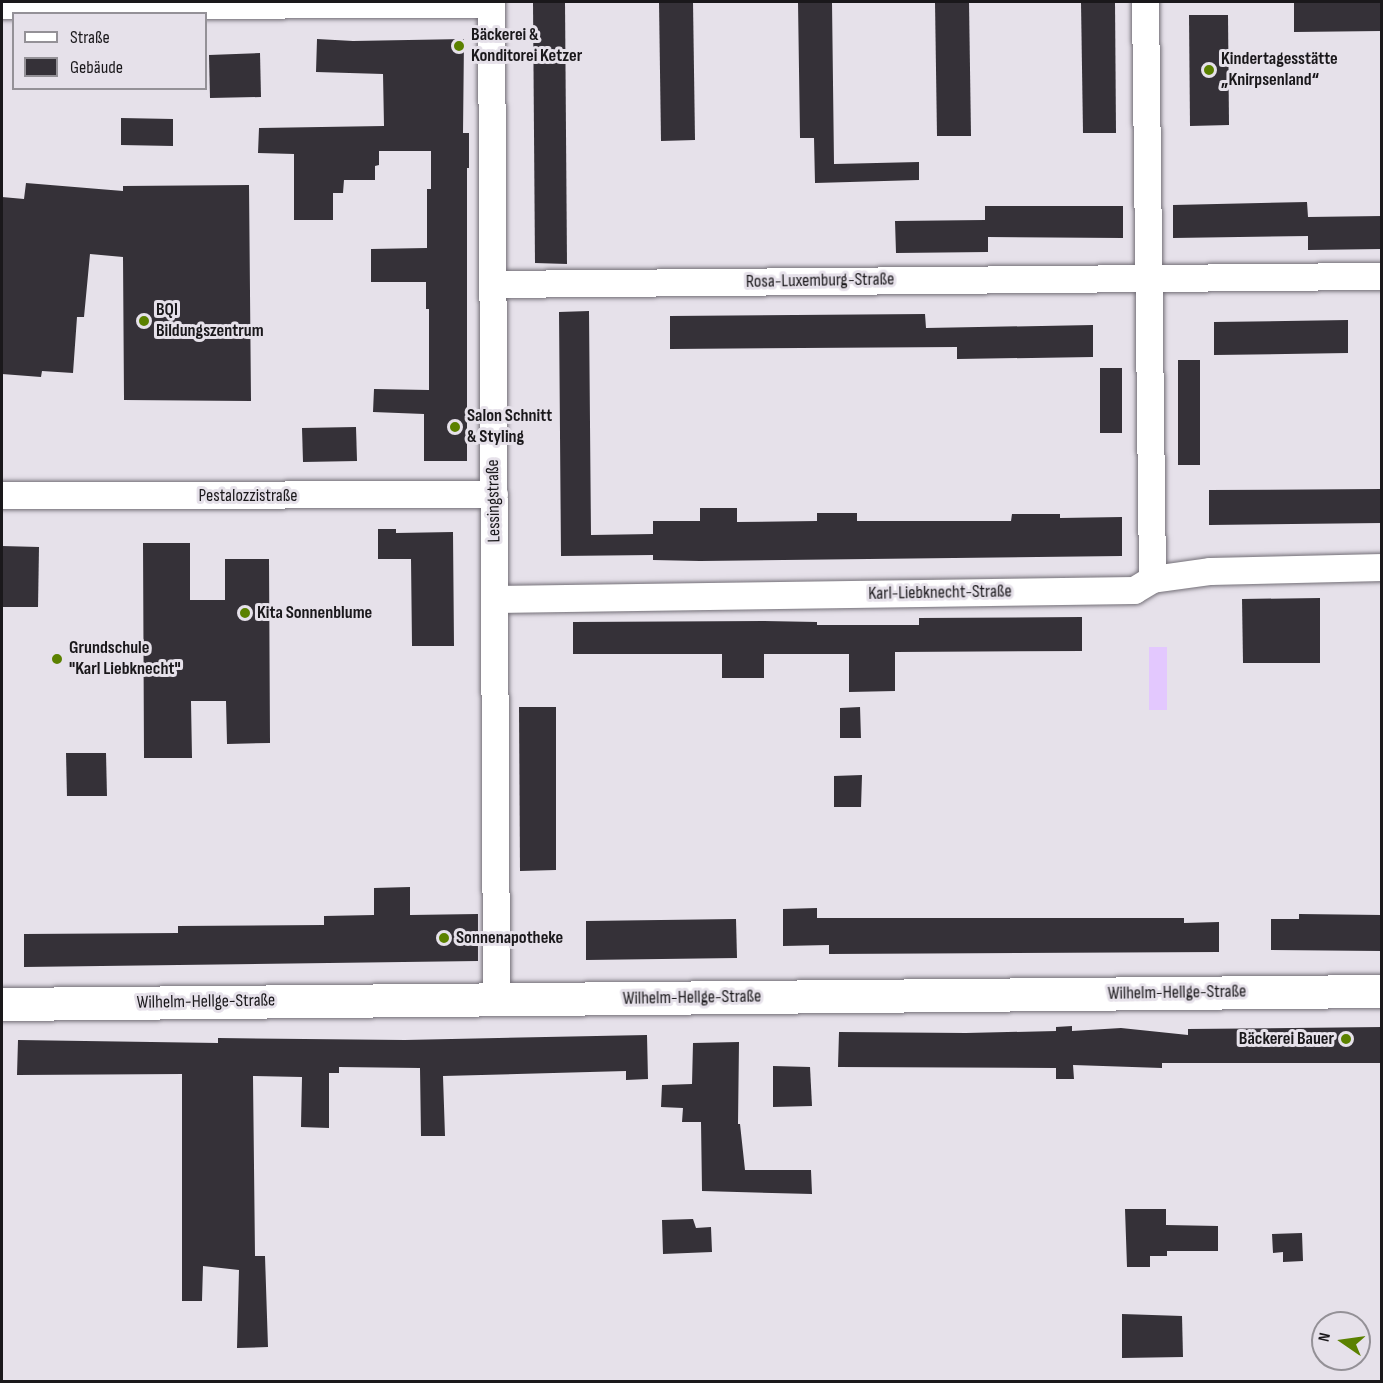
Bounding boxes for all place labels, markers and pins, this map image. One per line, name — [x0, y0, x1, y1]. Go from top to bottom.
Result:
place label: Bäckerei & Konditorei Ketzer — [471, 25, 582, 68]
marker: Bäckerei & Konditorei Ketzer — [452, 39, 466, 53]
place label: Kindertagesstätte „Knirpsenland“ — [1221, 49, 1338, 92]
marker: Kindertagesstätte „Knirpsenland“ — [1202, 63, 1216, 77]
place label: BQI Bildungszentrum — [156, 300, 264, 342]
marker: BQI Bildungszentrum — [137, 314, 151, 328]
place label: Salon Schnitt & Styling — [467, 406, 552, 448]
marker: Salon Schnitt & Styling — [448, 420, 462, 434]
place label: Kita Sonnenblume — [257, 602, 372, 624]
marker: Kita Sonnenblume — [238, 606, 252, 620]
place label: Grundschule "Karl Liebknecht" — [69, 638, 181, 680]
marker: Grundschule "Karl Liebknecht" — [50, 652, 64, 666]
place label: Sonnenapotheke — [456, 927, 563, 949]
marker: Sonnenapotheke — [437, 931, 451, 945]
place label: Bäckerei Bauer — [1239, 1028, 1334, 1050]
marker: Bäckerei Bauer — [1339, 1032, 1353, 1046]

